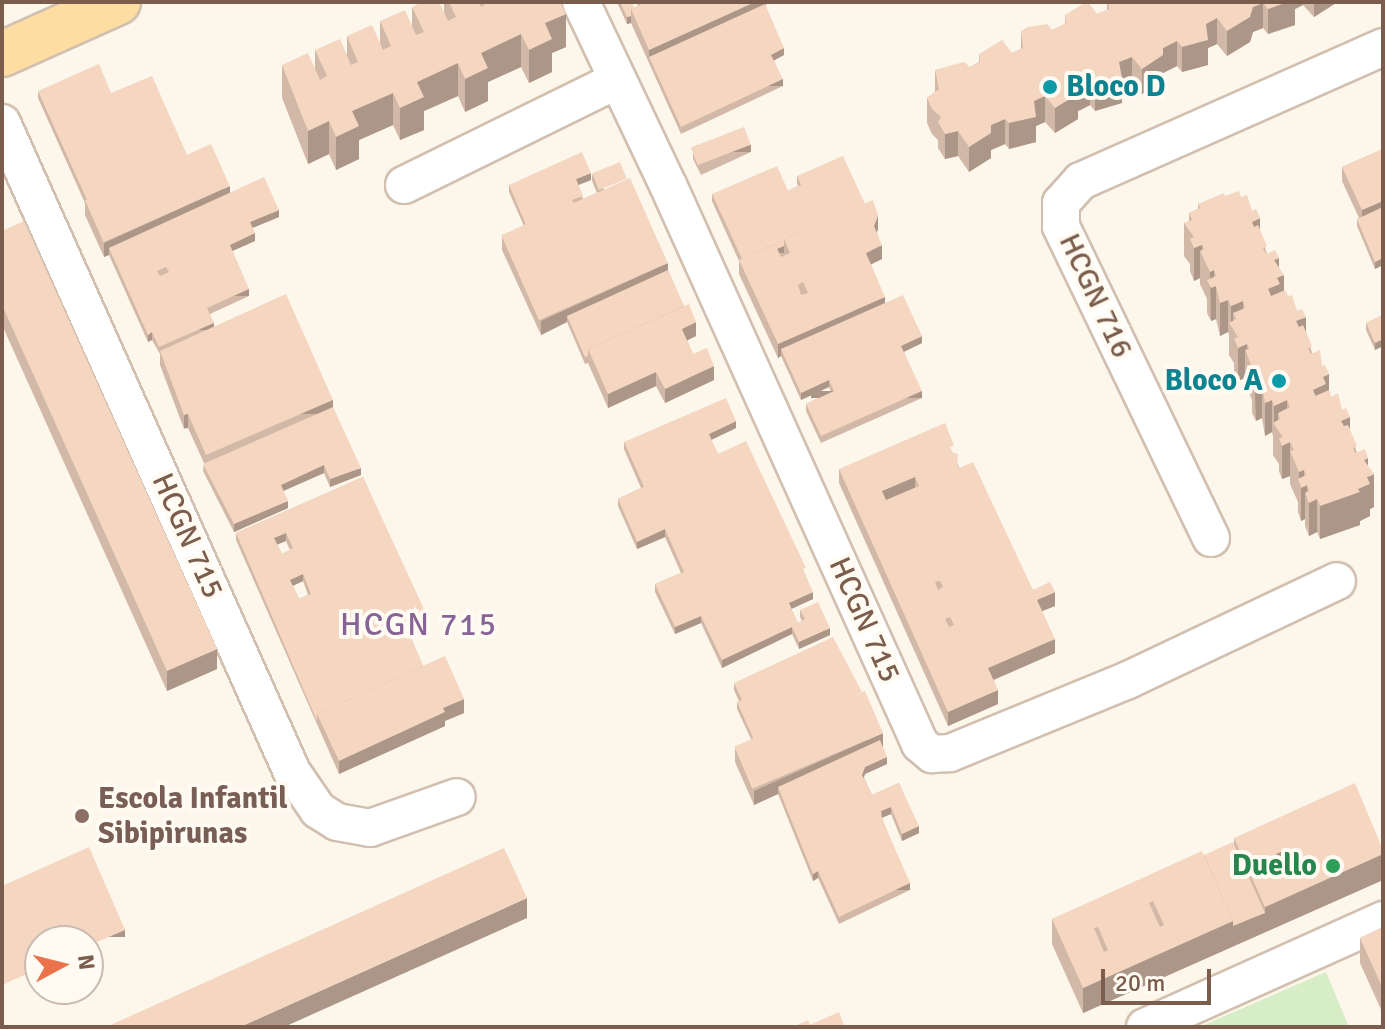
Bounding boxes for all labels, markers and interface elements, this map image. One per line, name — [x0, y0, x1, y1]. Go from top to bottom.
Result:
place label: Bloco D — [1066, 69, 1165, 105]
marker: Bloco D — [1041, 78, 1059, 96]
street label: HCGN 716 — [1051, 228, 1139, 364]
place label: Bloco A — [1164, 363, 1263, 399]
marker: Bloco A — [1270, 372, 1288, 390]
street label: HCGN 715 — [144, 468, 230, 604]
street label: HCGN 715 — [821, 552, 907, 688]
district label: HCGN 715 — [340, 606, 498, 644]
place label: Escola Infantil Sibipirunas — [98, 781, 288, 852]
marker: Escola Infantil Sibipirunas — [73, 807, 91, 825]
place label: Duello — [1232, 848, 1317, 884]
marker: Duello — [1324, 857, 1342, 875]
north arrow — [24, 925, 104, 1005]
text: N — [72, 953, 101, 972]
scale bar — [1105, 953, 1215, 1003]
text: 20 m — [1115, 968, 1165, 998]

